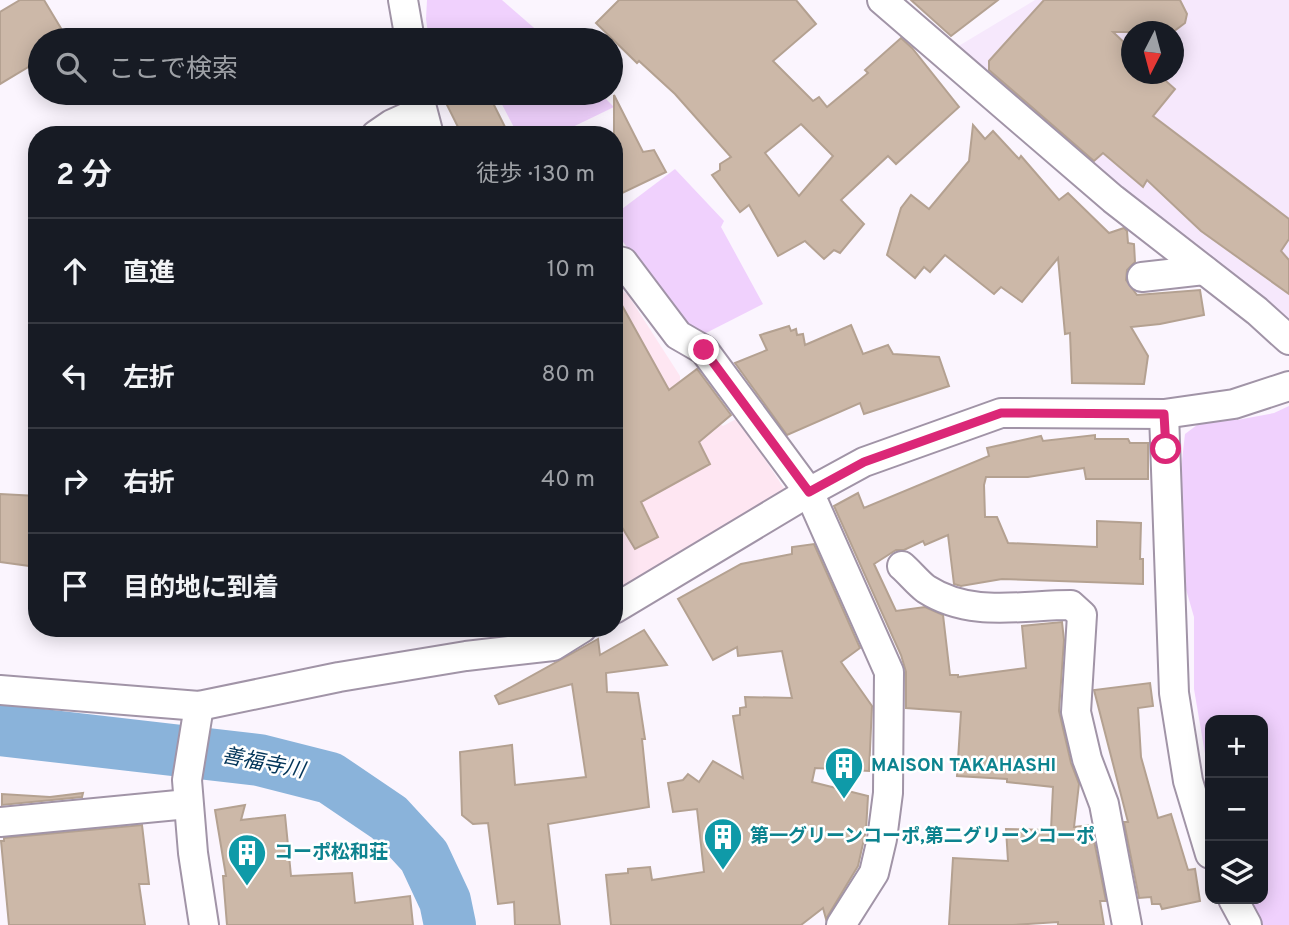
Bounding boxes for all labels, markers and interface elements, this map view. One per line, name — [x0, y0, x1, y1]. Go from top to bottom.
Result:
north arrow — [1121, 21, 1184, 84]
search box — [28, 28, 623, 105]
icon: search — [52, 48, 90, 86]
text: ここで検索 — [108, 54, 238, 87]
text: 2 分 — [56, 158, 112, 195]
text: 徒歩 · 130 m — [476, 161, 595, 190]
icon: ahead — [56, 252, 94, 290]
text: 10 m — [547, 256, 595, 285]
text: 直進 — [123, 258, 175, 291]
route end — [688, 334, 719, 365]
icon: left — [56, 357, 94, 395]
text: 80 m — [542, 361, 595, 390]
text: 左折 — [123, 363, 175, 396]
route start — [1150, 433, 1181, 464]
icon: right — [56, 462, 94, 500]
text: 40 m — [541, 466, 595, 495]
text: 右折 — [123, 468, 175, 501]
icon: arrive — [56, 567, 94, 605]
text: 目的地に到着 — [123, 573, 279, 606]
map controls — [1205, 715, 1268, 904]
button: + — [1205, 715, 1268, 778]
water label: 善福寺川 — [219, 743, 309, 786]
building icon: MAISON TAKAHASHI — [823, 745, 865, 800]
place label: MAISON TAKAHASHI — [871, 754, 1056, 778]
button: − — [1205, 778, 1268, 841]
building icon: 第一グリーンコーポ,第二グリーンコーポ — [702, 816, 744, 871]
place label: 第一グリーンコーポ,第二グリーンコーポ — [750, 825, 1095, 849]
building icon: コーポ松和荘 — [226, 832, 268, 887]
place label: コーポ松和荘 — [274, 841, 388, 865]
button: layers — [1205, 841, 1268, 904]

